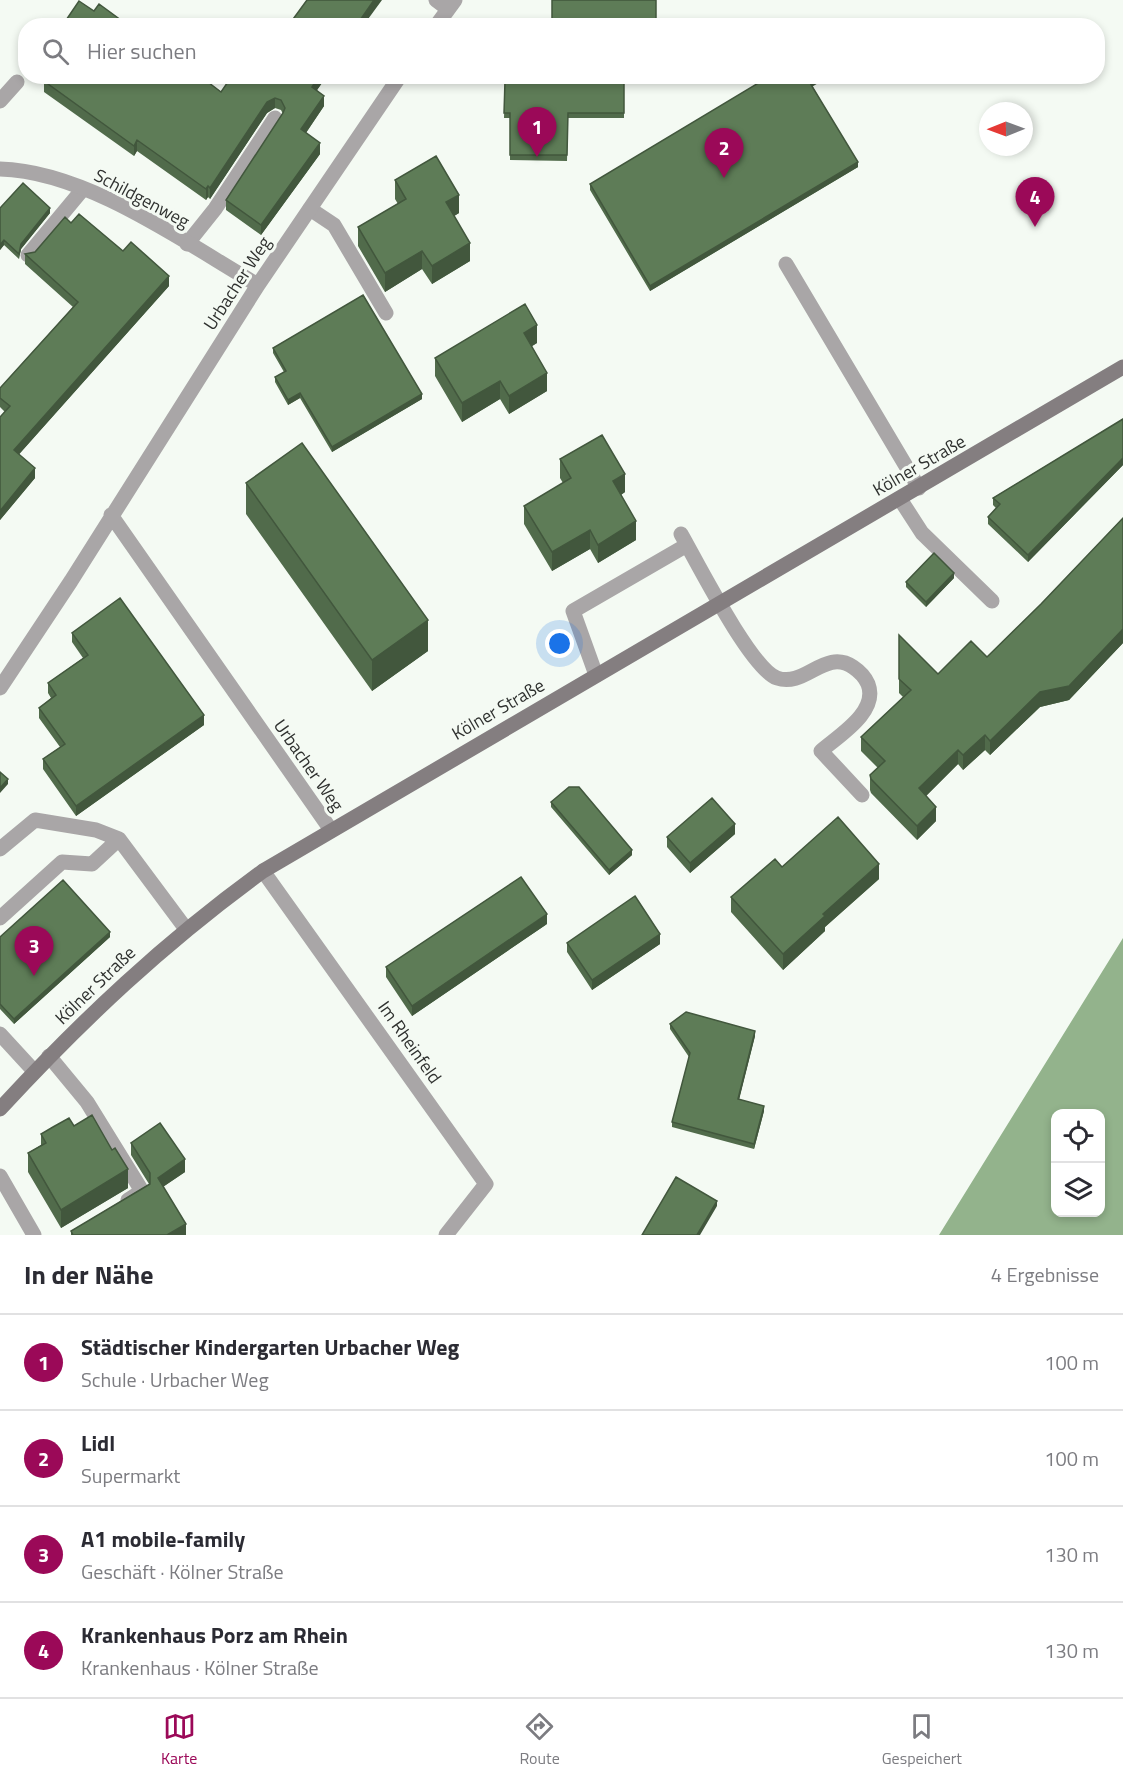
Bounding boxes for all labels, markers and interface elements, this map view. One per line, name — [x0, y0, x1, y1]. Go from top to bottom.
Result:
search box — [18, 18, 1105, 84]
text: Hier suchen — [87, 34, 196, 68]
icon: search — [39, 35, 72, 68]
north arrow — [979, 102, 1033, 156]
pin: 1 — [518, 108, 556, 157]
pin: 2 — [704, 128, 744, 178]
street label: Schildgenweg — [89, 161, 195, 235]
pin: 4 — [1016, 178, 1054, 227]
street label: Urbacher Weg — [197, 231, 277, 335]
street label: Kölner Straße — [868, 428, 970, 502]
your location — [545, 629, 574, 658]
street label: Kölner Straße — [447, 672, 549, 746]
street label: Urbacher Weg — [267, 713, 351, 817]
pin: 3 — [15, 926, 54, 976]
street label: Kölner Straße — [49, 939, 141, 1031]
street label: Im Rheinfeld — [372, 995, 448, 1089]
map controls — [1051, 1109, 1105, 1217]
button: locate — [1051, 1109, 1105, 1163]
button: layers — [1051, 1163, 1105, 1217]
text: In der Nähe — [24, 1255, 153, 1294]
text: 4 Ergebnisse — [991, 1259, 1099, 1290]
text: Städtischer Kindergarten Urbacher Weg — [81, 1330, 459, 1364]
text: 1 — [38, 1347, 49, 1378]
text: 100 m — [1044, 1347, 1099, 1378]
text: Schule · Urbacher Weg — [81, 1364, 269, 1395]
text: Lidl — [81, 1426, 115, 1460]
text: 2 — [38, 1443, 49, 1474]
text: 100 m — [1044, 1443, 1099, 1474]
text: Supermarkt — [81, 1460, 180, 1491]
text: A1 mobile-family — [81, 1522, 245, 1556]
text: 3 — [38, 1539, 49, 1570]
text: 130 m — [1044, 1539, 1099, 1570]
text: Geschäft · Kölner Straße — [81, 1556, 284, 1587]
text: Krankenhaus Porz am Rhein — [81, 1618, 348, 1652]
text: 4 — [38, 1635, 49, 1666]
text: 130 m — [1044, 1635, 1099, 1666]
text: Krankenhaus · Kölner Straße — [81, 1652, 319, 1683]
tab: Karte — [161, 1710, 197, 1770]
tab: Route — [519, 1710, 560, 1770]
tab: Gespeichert — [882, 1710, 962, 1770]

